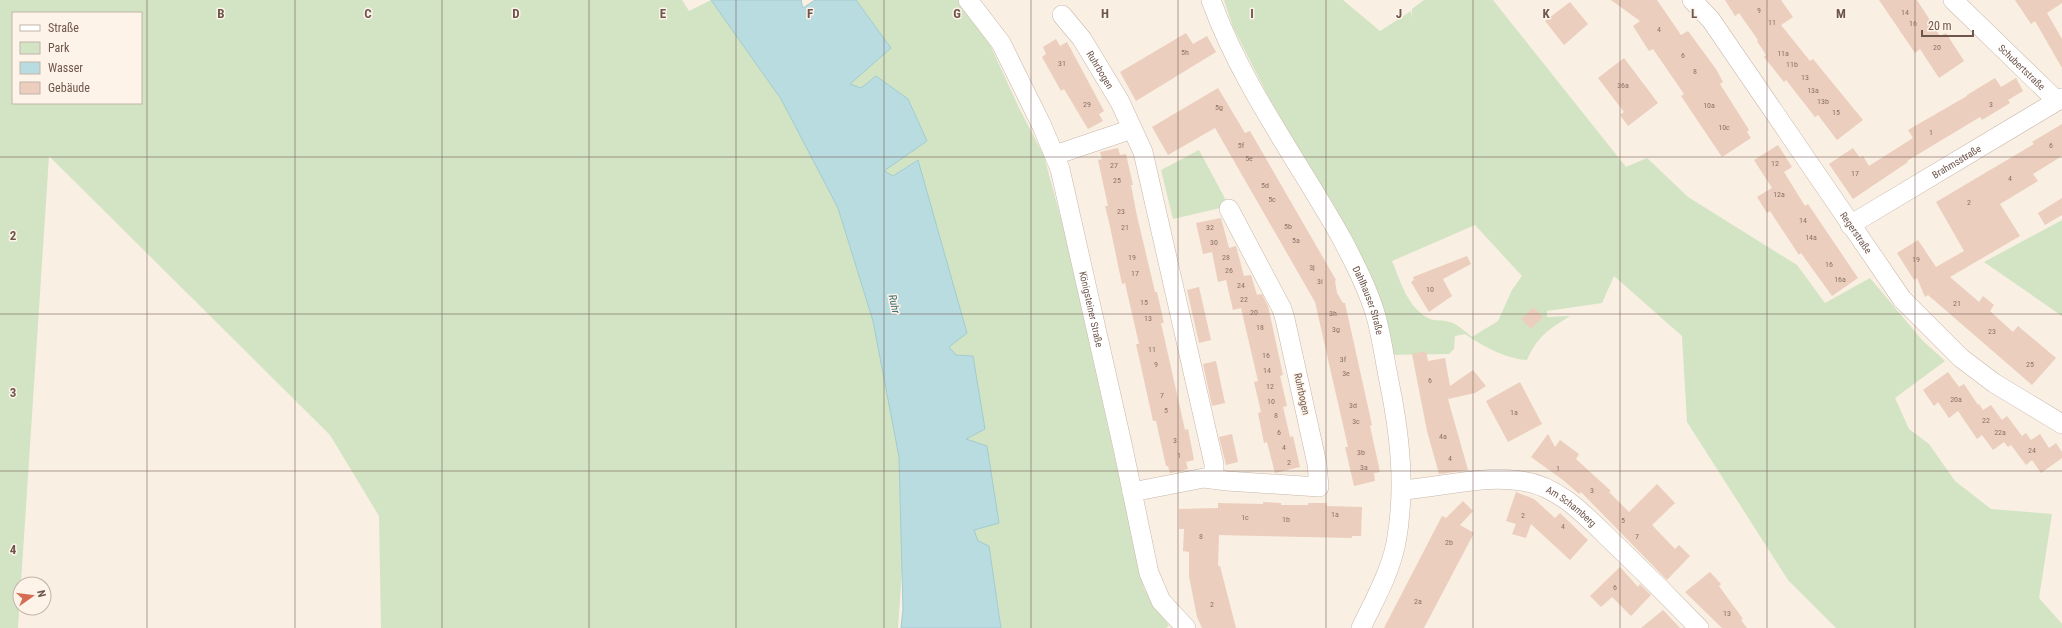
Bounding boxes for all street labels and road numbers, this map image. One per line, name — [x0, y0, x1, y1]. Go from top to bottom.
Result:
street label: Schubertstraße — [1996, 42, 2048, 92]
street label: Ruhrbogen — [1085, 49, 1116, 91]
street label: Brahmsstraße — [1930, 142, 1983, 180]
street label: Regerstraße — [1838, 210, 1875, 255]
street label: Dahlhauser Straße — [1351, 264, 1386, 336]
street label: Königsteiner Straße — [1078, 270, 1106, 348]
street label: Ruhrbogen — [1292, 372, 1312, 416]
street label: Am Schamberg — [1545, 484, 1599, 529]

